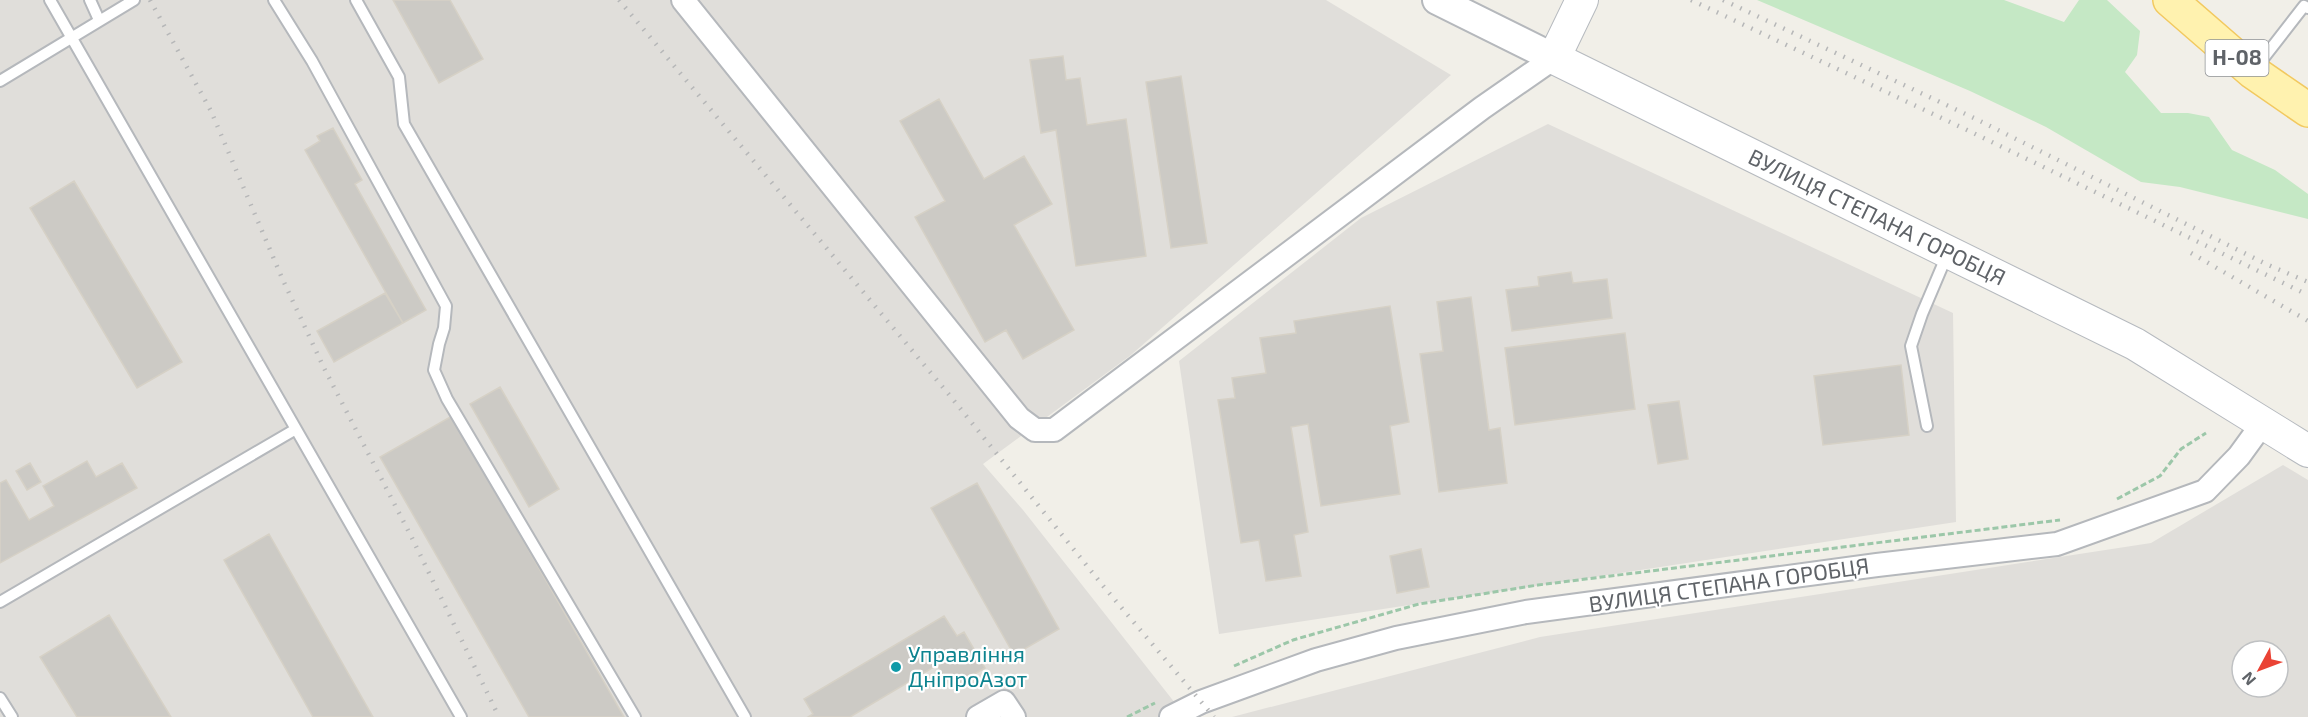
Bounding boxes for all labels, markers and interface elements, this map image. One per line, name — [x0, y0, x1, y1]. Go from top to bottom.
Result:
road number: Н-08 — [2206, 40, 2268, 76]
street label: ВУЛИЦЯ СТЕПАНА ГОРОБЦЯ — [1745, 142, 2010, 290]
street label: ВУЛИЦЯ СТЕПАНА ГОРОБЦЯ — [1587, 551, 1871, 617]
north arrow — [2230, 639, 2290, 699]
place label: Управління ДніпроАзот — [908, 640, 1028, 691]
marker: Управління ДніпроАзот — [889, 660, 903, 674]
text: N — [2237, 669, 2259, 690]

